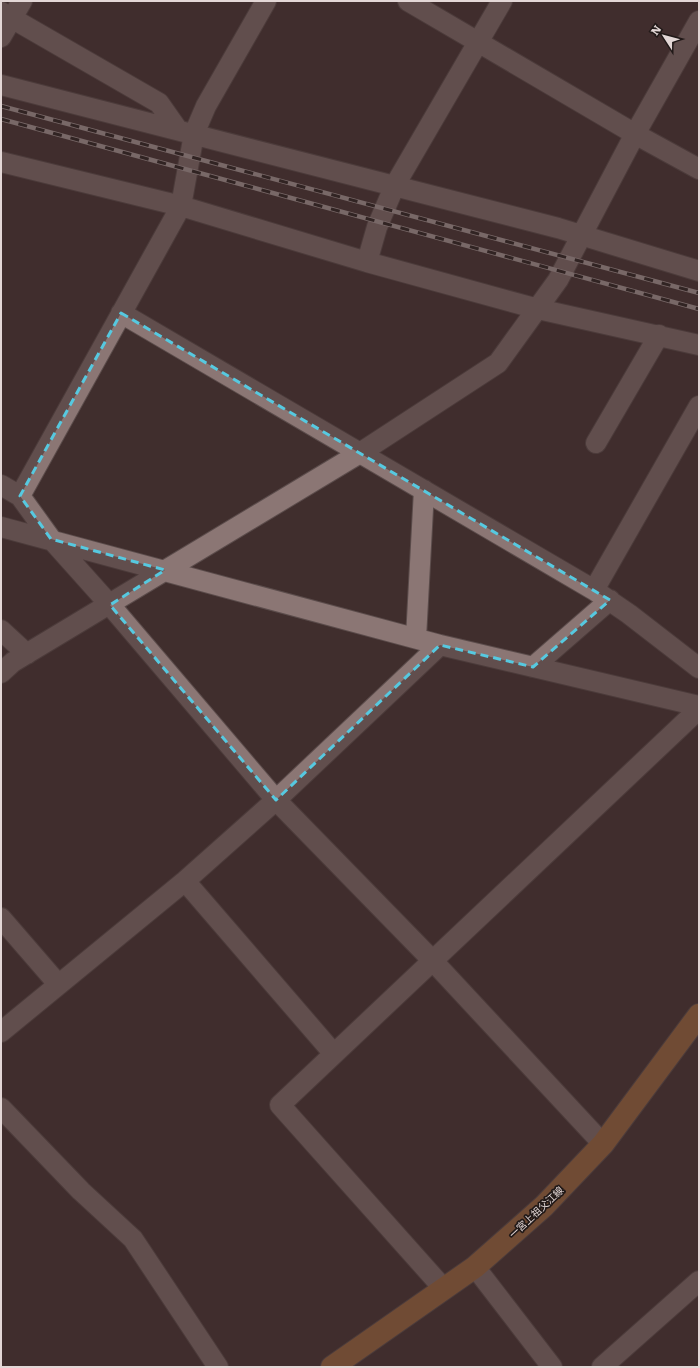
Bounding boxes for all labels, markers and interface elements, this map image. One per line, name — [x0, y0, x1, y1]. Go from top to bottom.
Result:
north arrow — [644, 16, 684, 56]
text: N — [646, 21, 664, 38]
street label: 一宮上祖父江線 — [505, 1182, 566, 1241]

